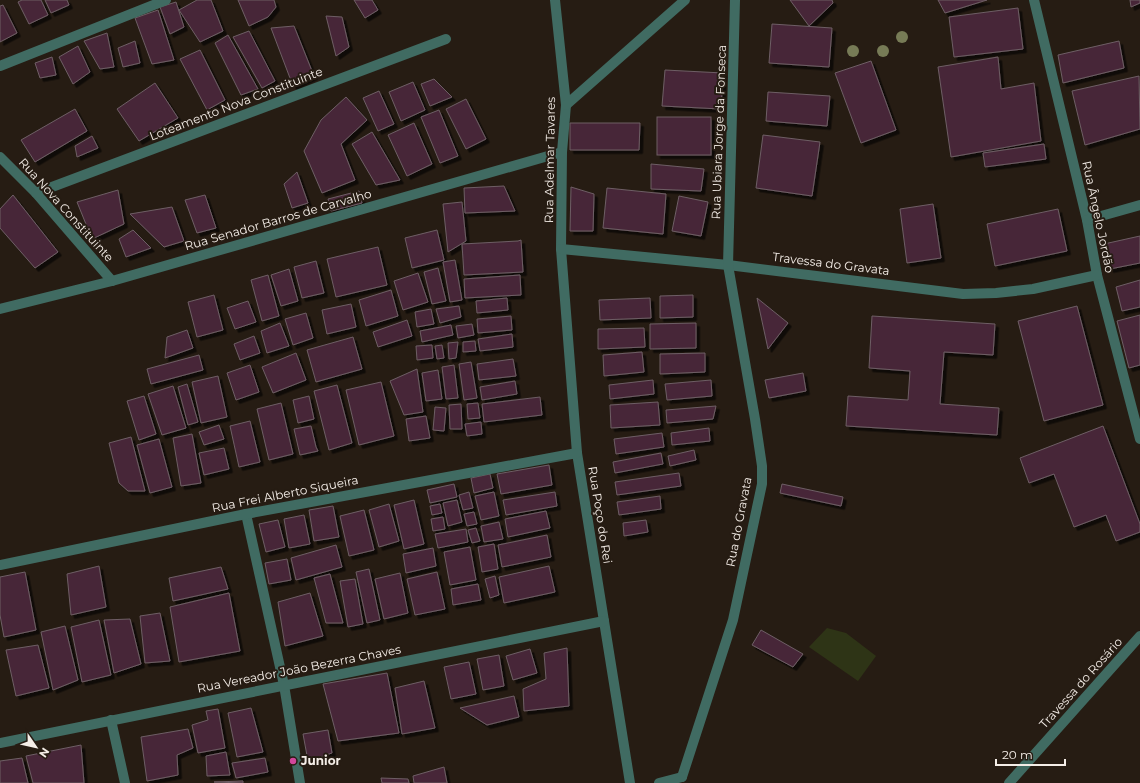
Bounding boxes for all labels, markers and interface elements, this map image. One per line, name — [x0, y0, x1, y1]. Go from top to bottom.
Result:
street label: Rua Ubiara Jorge da Fonseca — [708, 44, 729, 219]
street label: Loteamento Nova Constituinte — [147, 64, 324, 144]
street label: Rua Adelmar Tavares — [541, 96, 558, 223]
street label: Rua Nova Constituinte — [16, 155, 117, 265]
street label: Rua Ângelo Jordão — [1079, 160, 1118, 274]
street label: Rua Senador Barros de Carvalho — [183, 186, 373, 253]
street label: Travessa do Gravata — [772, 249, 891, 278]
street label: Rua Poço do Rei — [585, 465, 616, 565]
street label: Rua Frei Alberto Siqueira — [210, 472, 359, 515]
street label: Rua do Gravata — [722, 476, 755, 568]
street label: Travessa do Rosário — [1036, 634, 1125, 731]
street label: Rua Vereador João Bezerra Chaves — [196, 641, 402, 696]
north arrow — [16, 727, 56, 767]
scale bar — [996, 741, 1065, 767]
text: N — [36, 745, 53, 760]
text: 20 m — [1002, 747, 1033, 762]
place label: Junior — [300, 753, 341, 768]
marker: Junior — [288, 756, 298, 766]

